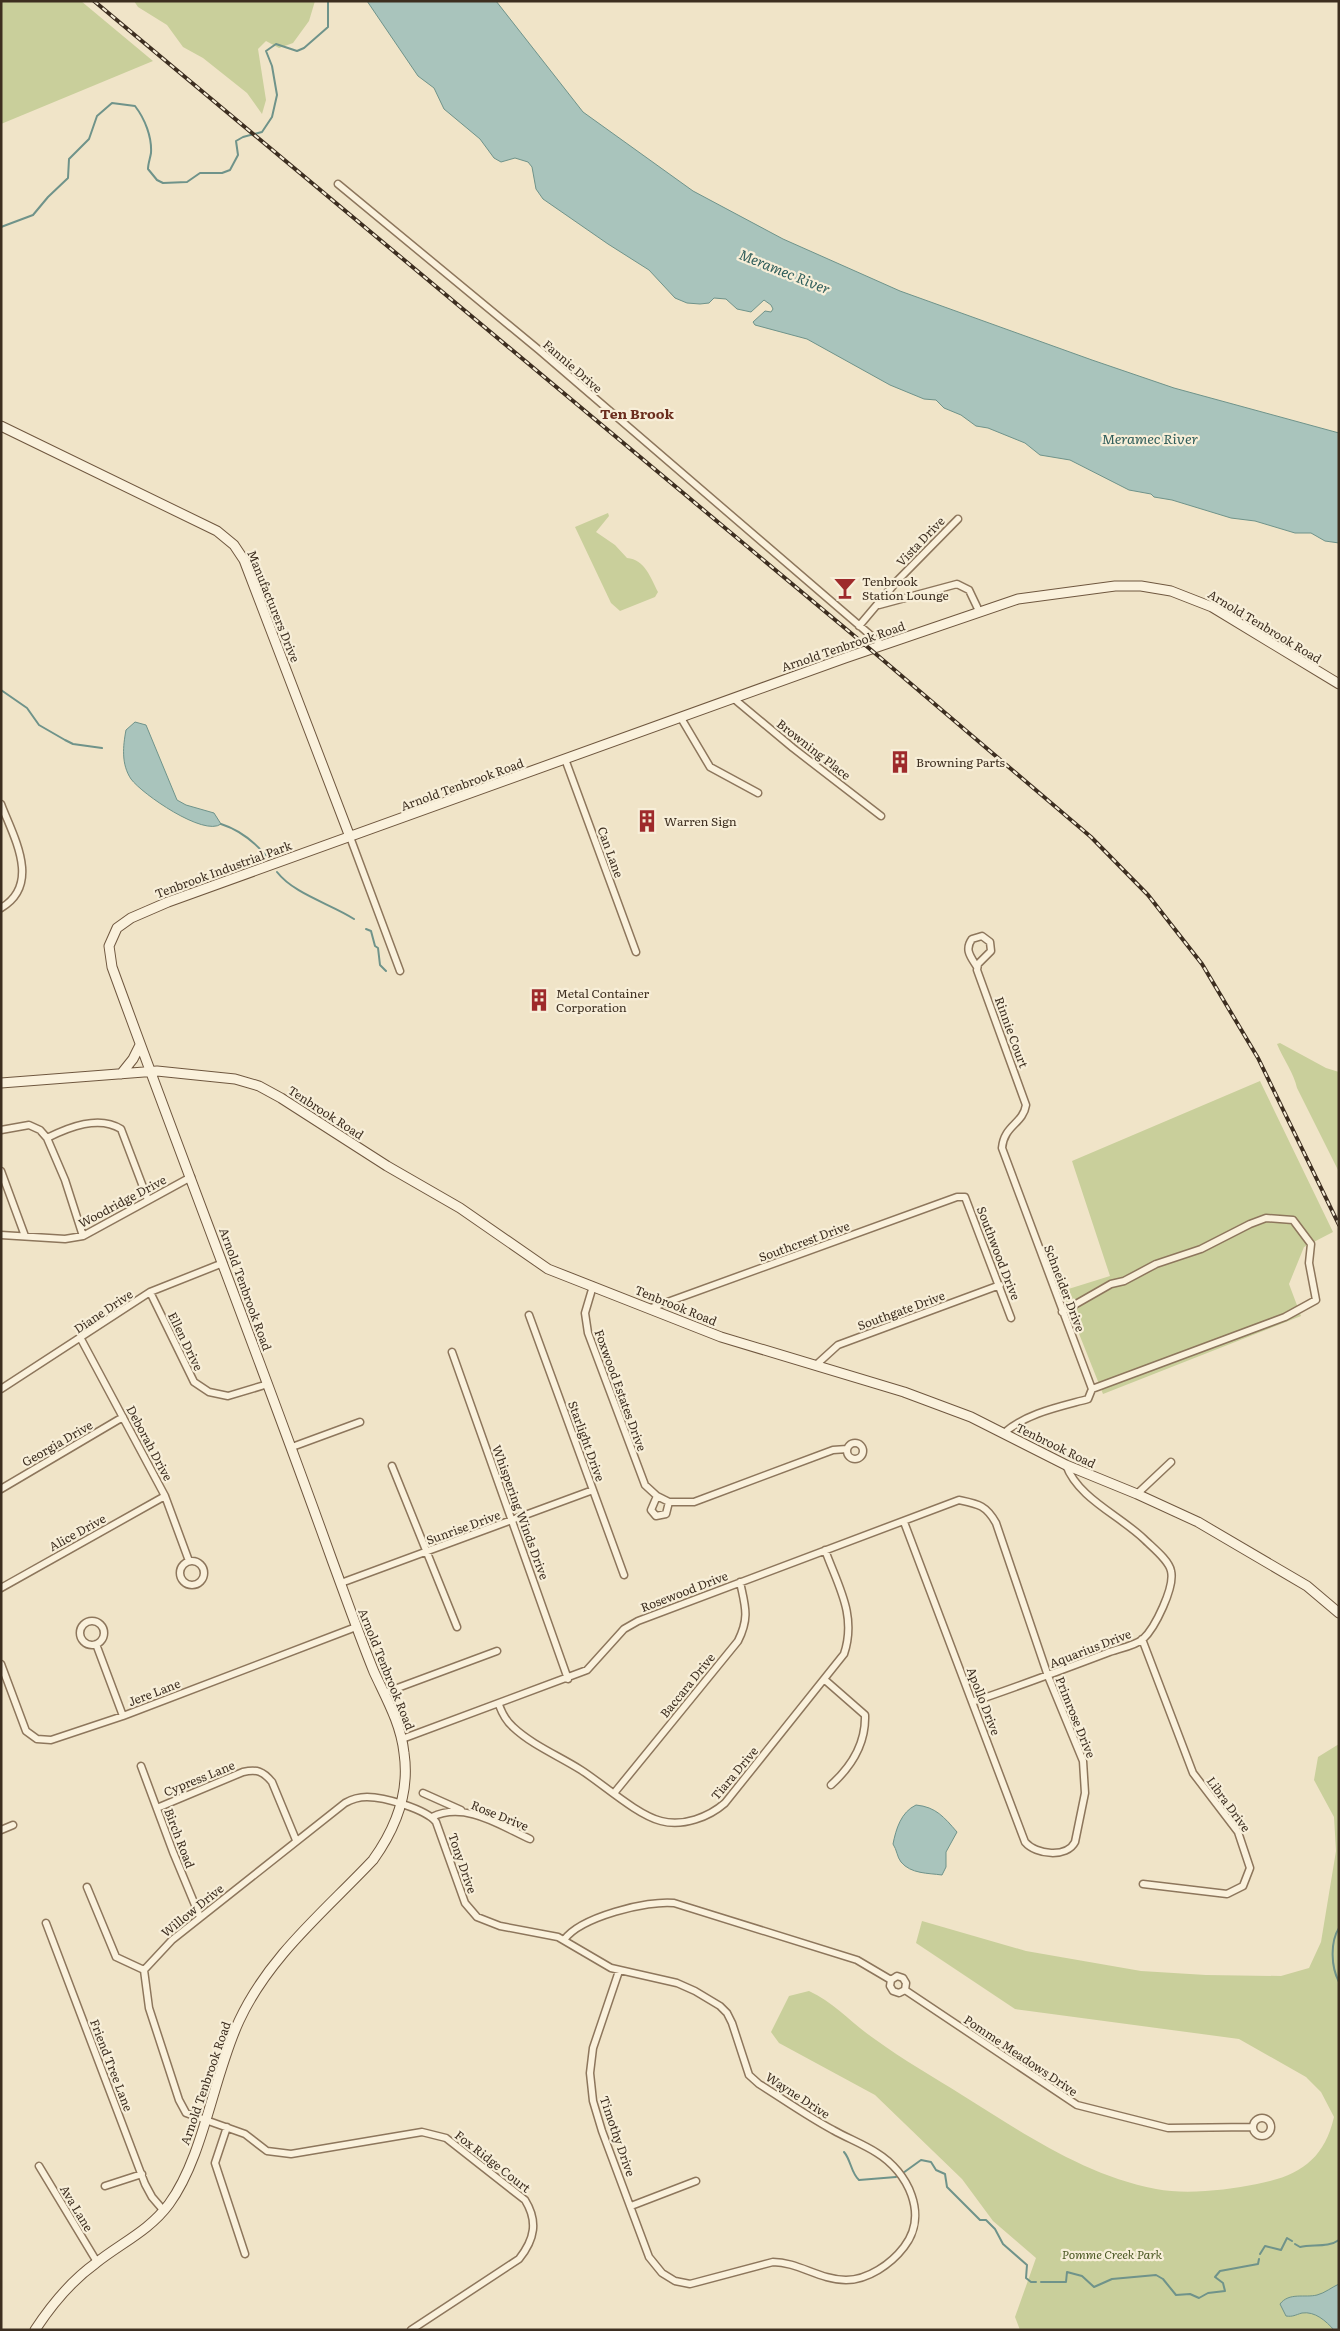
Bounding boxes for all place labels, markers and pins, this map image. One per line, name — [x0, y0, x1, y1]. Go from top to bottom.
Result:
place label: Tenbrook Station Lounge — [862, 572, 949, 604]
bar icon: Tenbrook Station Lounge — [832, 575, 858, 601]
building icon: Browning Parts — [887, 749, 913, 775]
place label: Browning Parts — [916, 753, 1006, 771]
building icon: Warren Sign — [634, 808, 660, 834]
place label: Warren Sign — [664, 812, 737, 830]
place label: Metal Container Corporation — [556, 984, 650, 1016]
building icon: Metal Container Corporation — [526, 987, 552, 1013]

